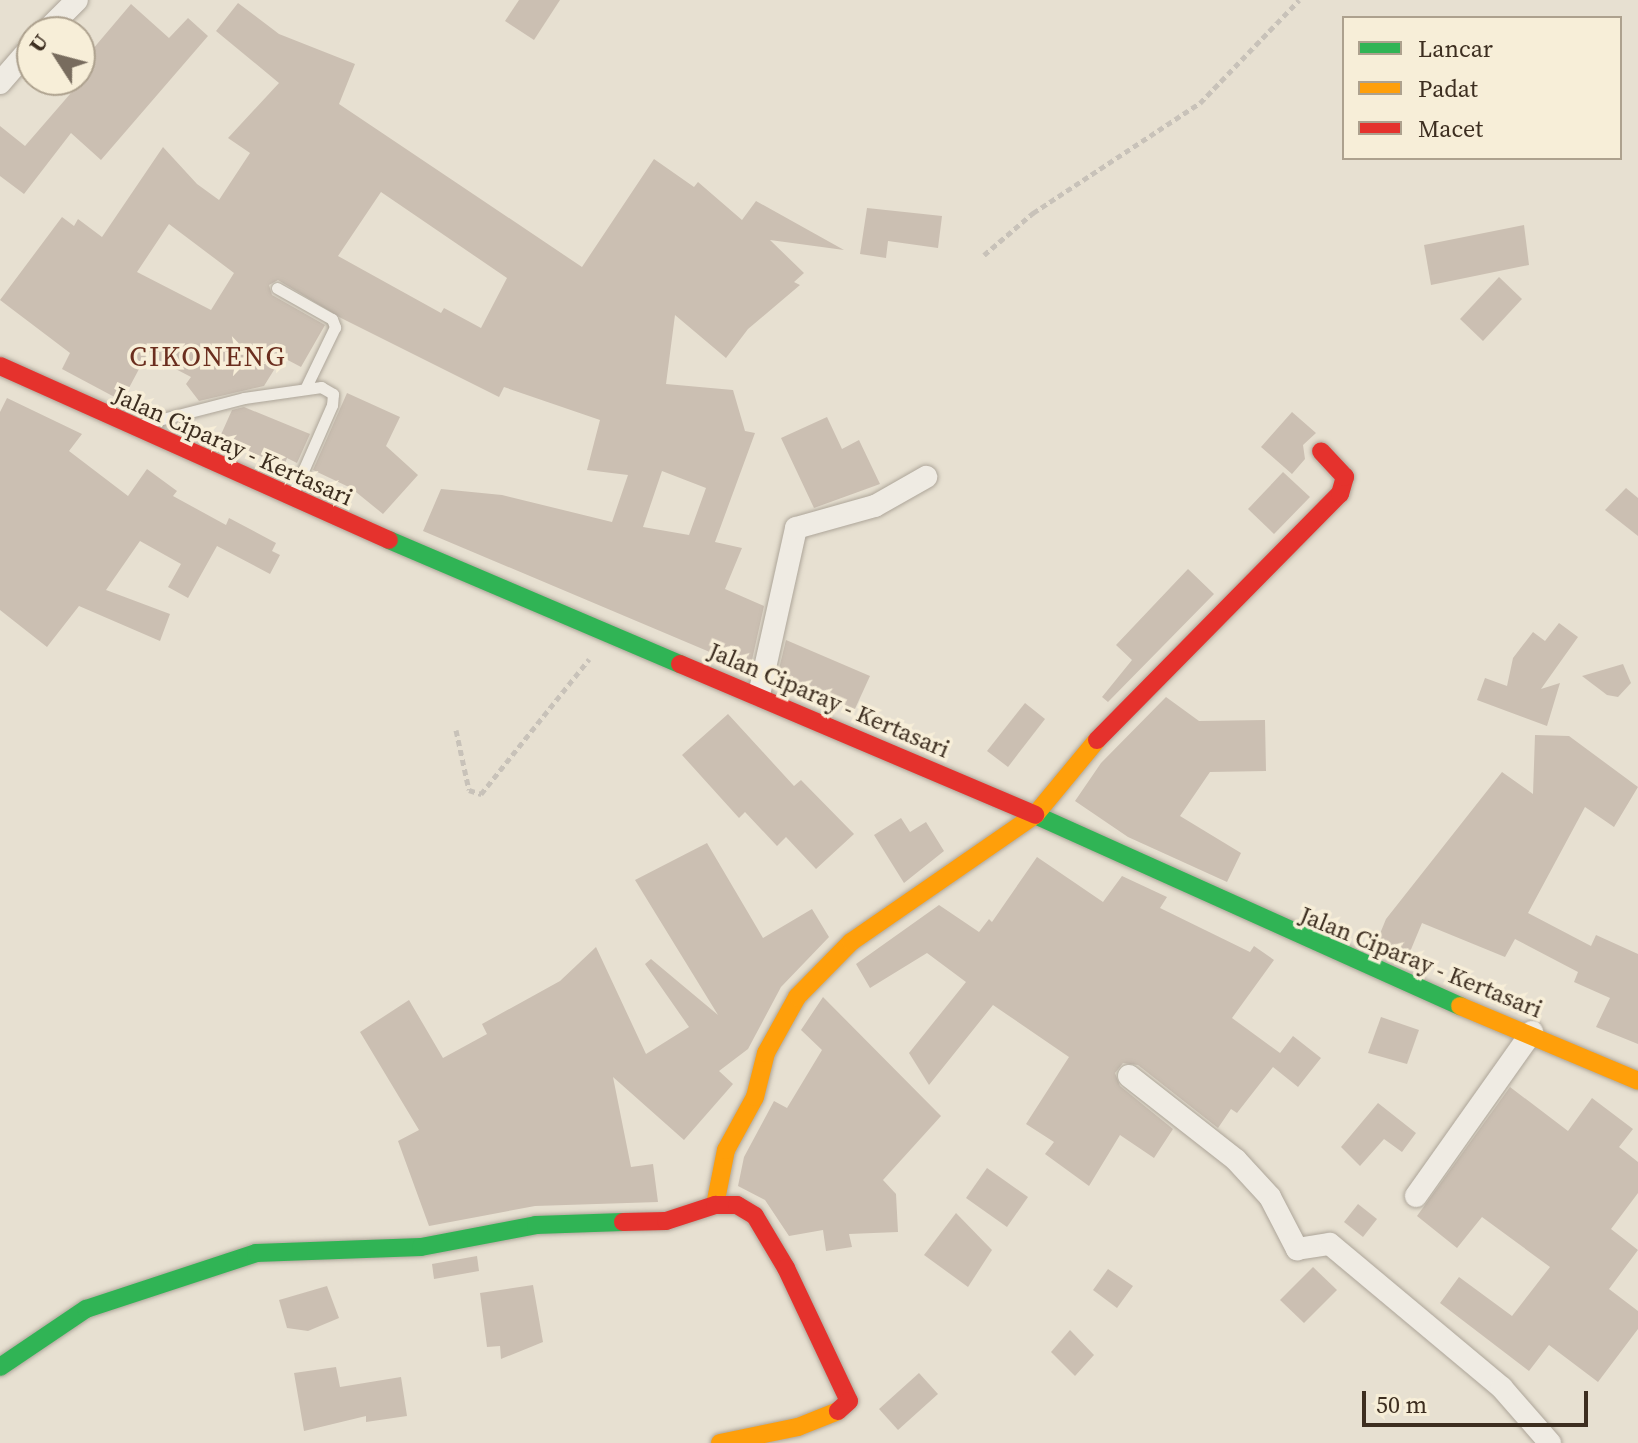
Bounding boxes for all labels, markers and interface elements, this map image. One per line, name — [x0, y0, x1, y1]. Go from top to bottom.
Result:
north arrow — [16, 16, 96, 96]
legend — [1342, 16, 1622, 160]
text: U — [21, 28, 55, 58]
text: Lancar — [1418, 32, 1493, 65]
text: Padat — [1418, 72, 1478, 105]
text: Macet — [1418, 112, 1483, 145]
district label: CIKONENG — [129, 339, 287, 373]
street label: Jalan Ciparay - Kertasari — [109, 380, 357, 512]
street label: Jalan Ciparay - Kertasari — [704, 636, 954, 764]
street label: Jalan Ciparay - Kertasari — [1296, 900, 1546, 1024]
scale bar — [1366, 1375, 1592, 1425]
text: 50 m — [1376, 1388, 1427, 1421]

